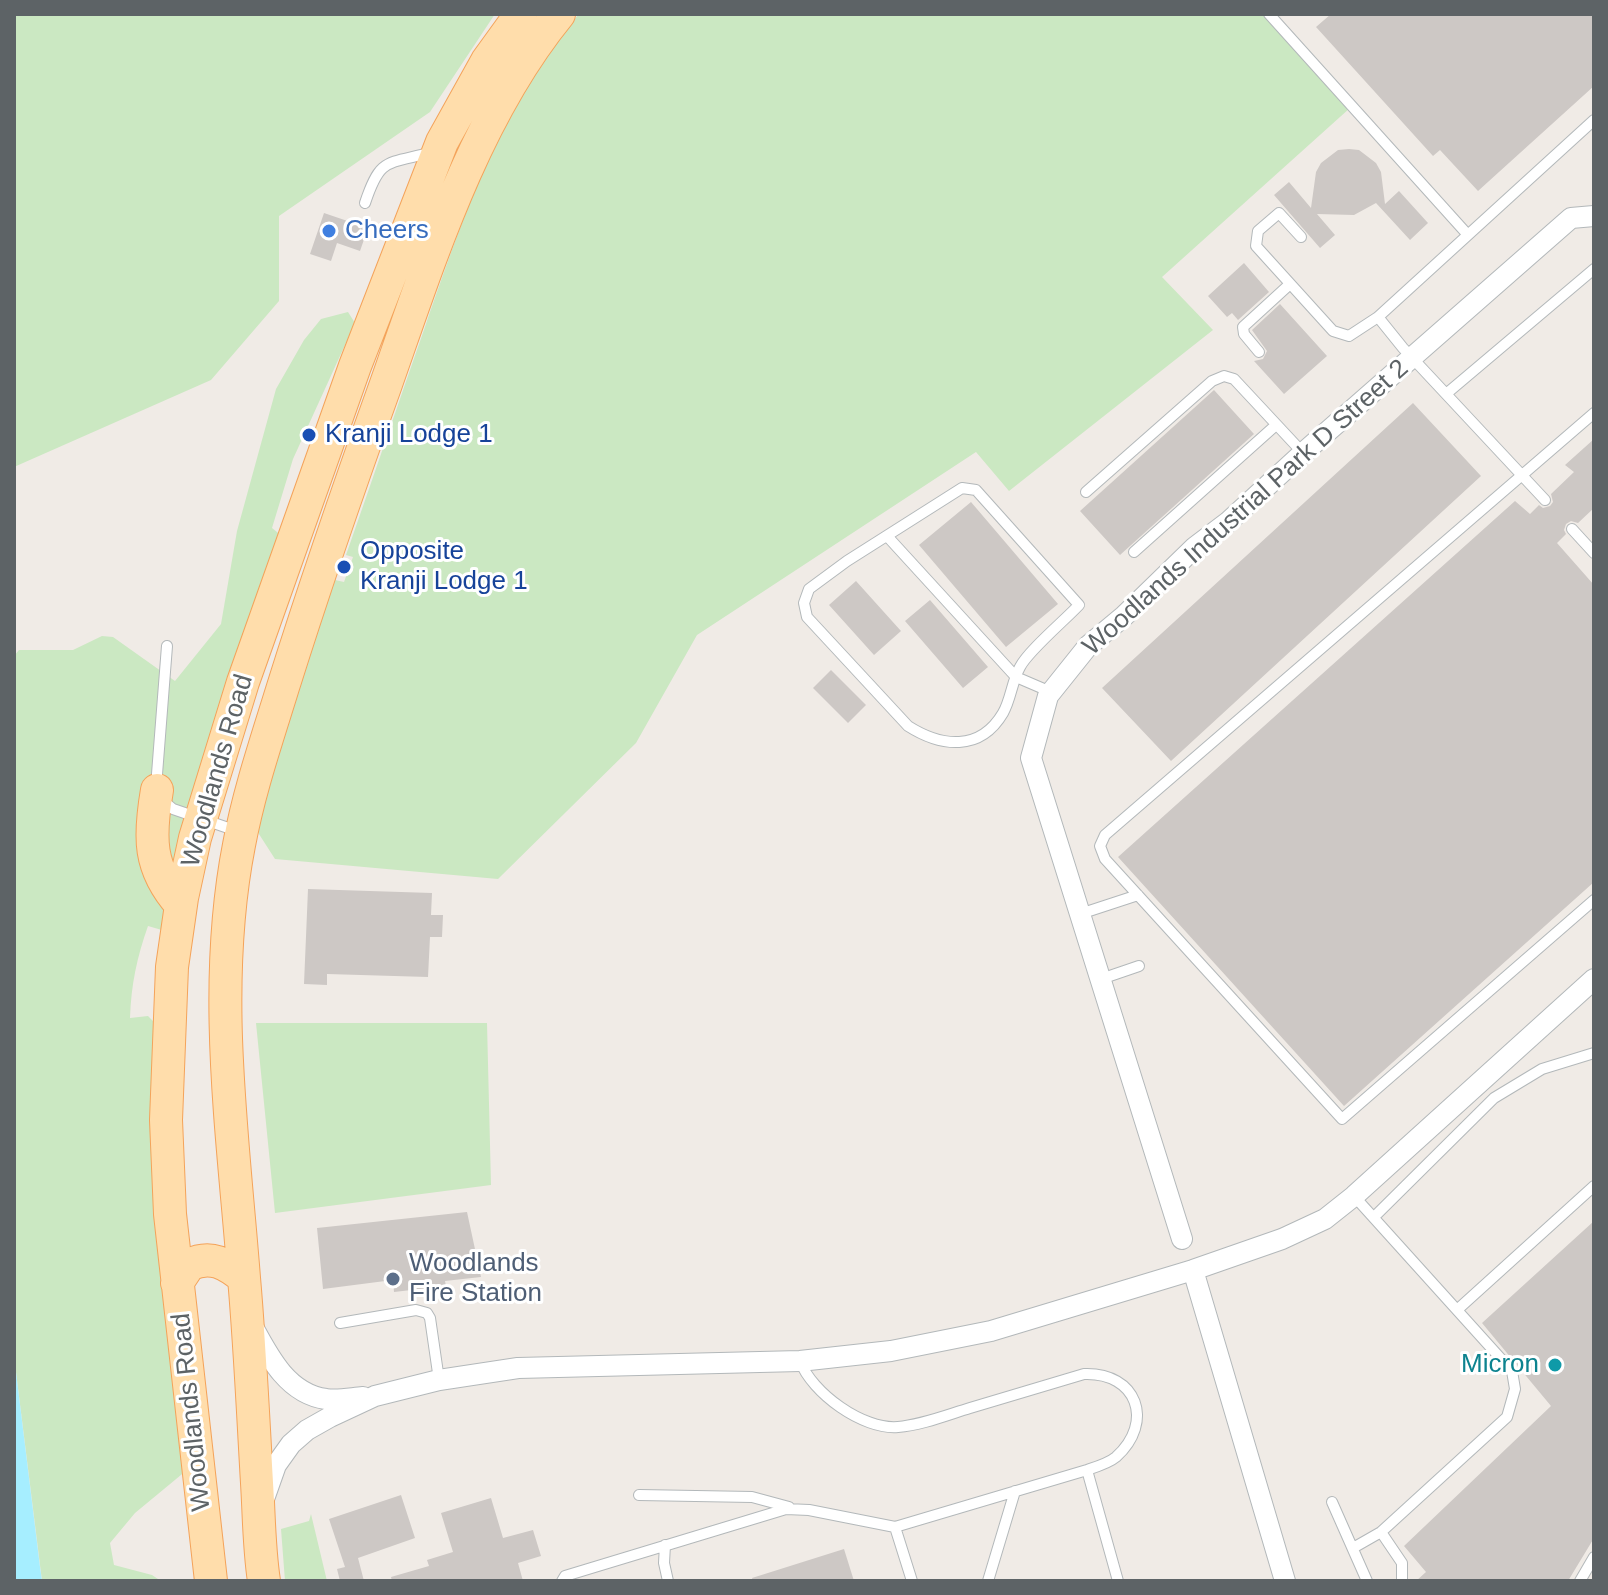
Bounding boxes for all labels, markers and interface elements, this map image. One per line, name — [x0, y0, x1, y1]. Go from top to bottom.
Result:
place label: Cheers — [345, 215, 429, 247]
marker: Cheers — [320, 222, 338, 240]
street label: Woodlands Industrial Park D Street 2 — [1077, 353, 1415, 663]
place label: Kranji Lodge 1 — [325, 419, 493, 451]
marker: Kranji Lodge 1 — [300, 426, 318, 444]
place label: Opposite Kranji Lodge 1 — [360, 536, 528, 598]
marker: Opposite Kranji Lodge 1 — [335, 558, 353, 576]
street label: Woodlands Road — [176, 671, 260, 871]
place label: Woodlands Fire Station — [409, 1248, 542, 1310]
marker: Woodlands Fire Station — [384, 1270, 402, 1288]
street label: Woodlands Road — [166, 1311, 218, 1513]
place label: Micron — [1461, 1349, 1539, 1381]
marker: Micron — [1546, 1356, 1564, 1374]

